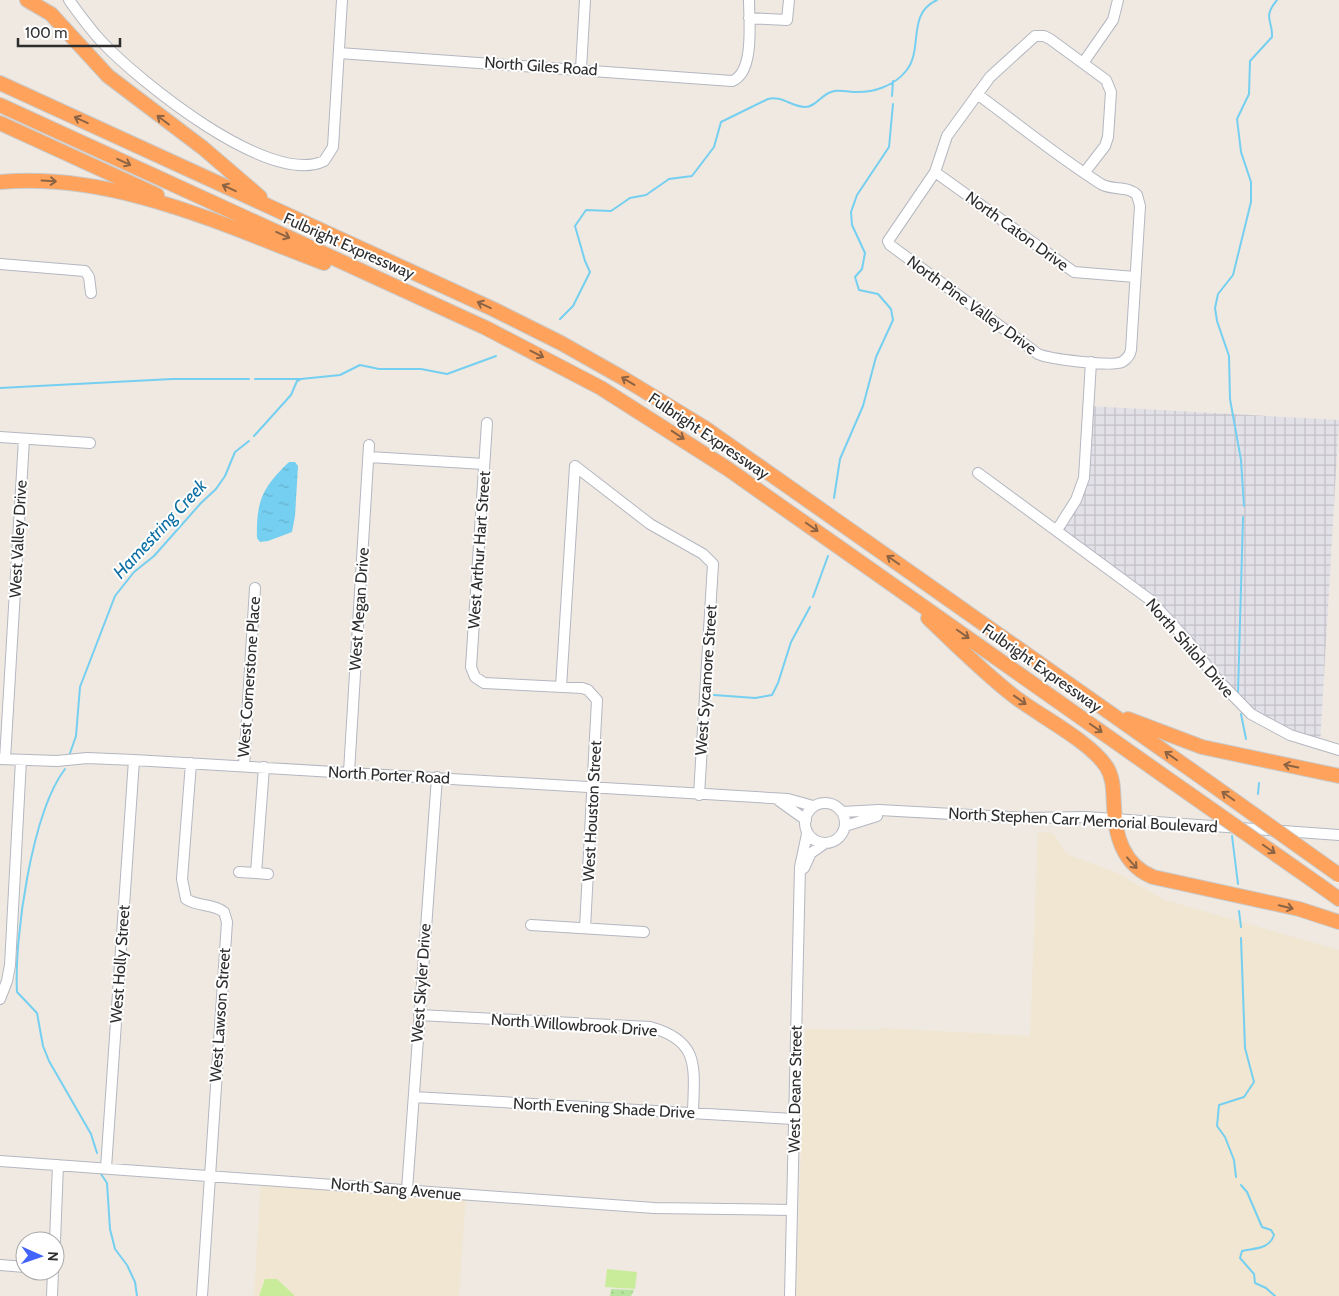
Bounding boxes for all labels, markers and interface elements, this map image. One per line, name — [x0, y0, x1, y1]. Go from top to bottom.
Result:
scale bar — [18, 15, 120, 47]
text: 100 m — [25, 24, 67, 42]
street label: North Giles Road — [484, 53, 598, 79]
one-way arrow — [74, 115, 89, 124]
one-way arrow — [156, 115, 170, 125]
one-way arrow — [116, 158, 131, 167]
one-way arrow — [40, 176, 56, 185]
one-way arrow — [222, 182, 237, 192]
street label: North Caton Drive — [962, 187, 1072, 275]
street label: Fulbright Expressway — [281, 209, 417, 283]
one-way arrow — [275, 230, 290, 240]
street label: North Pine Valley Drive — [903, 252, 1041, 358]
one-way arrow — [477, 300, 492, 309]
one-way arrow — [529, 350, 544, 359]
one-way arrow — [621, 375, 635, 385]
street label: Fulbright Expressway — [645, 389, 773, 483]
one-way arrow — [670, 430, 684, 440]
street label: West Arthur Hart Street — [464, 470, 494, 630]
water label: Hamestring Creek — [109, 474, 212, 583]
street label: West Valley Drive — [5, 479, 31, 599]
one-way arrow — [804, 522, 818, 532]
street label: West Megan Drive — [345, 547, 373, 671]
one-way arrow — [886, 555, 900, 565]
street label: North Shiloh Drive — [1142, 595, 1238, 701]
street label: West Cornerstone Place — [234, 596, 264, 758]
street label: West Sycamore Street — [691, 603, 721, 756]
street label: Fulbright Expressway — [979, 620, 1105, 716]
one-way arrow — [956, 629, 970, 639]
one-way arrow — [1013, 695, 1027, 705]
one-way arrow — [1089, 723, 1103, 733]
street label: West Houston Street — [579, 740, 605, 882]
one-way arrow — [1164, 751, 1178, 761]
one-way arrow — [1284, 760, 1300, 770]
street label: North Porter Road — [327, 762, 451, 788]
one-way arrow — [1221, 791, 1235, 801]
street label: North Stephen Carr Memorial Boulevard — [948, 803, 1218, 837]
one-way arrow — [1261, 844, 1275, 854]
one-way arrow — [1126, 856, 1138, 869]
one-way arrow — [1278, 902, 1294, 912]
street label: West Holly Street — [106, 904, 134, 1024]
street label: West Skyler Drive — [407, 923, 435, 1043]
street label: West Lawson Street — [206, 947, 234, 1083]
street label: North Willowbrook Drive — [490, 1010, 658, 1040]
street label: West Deane Street — [784, 1024, 806, 1153]
street label: North Evening Shade Drive — [513, 1094, 695, 1122]
street label: North Sang Avenue — [330, 1174, 462, 1204]
north arrow — [15, 1231, 65, 1281]
text: N — [44, 1251, 62, 1262]

